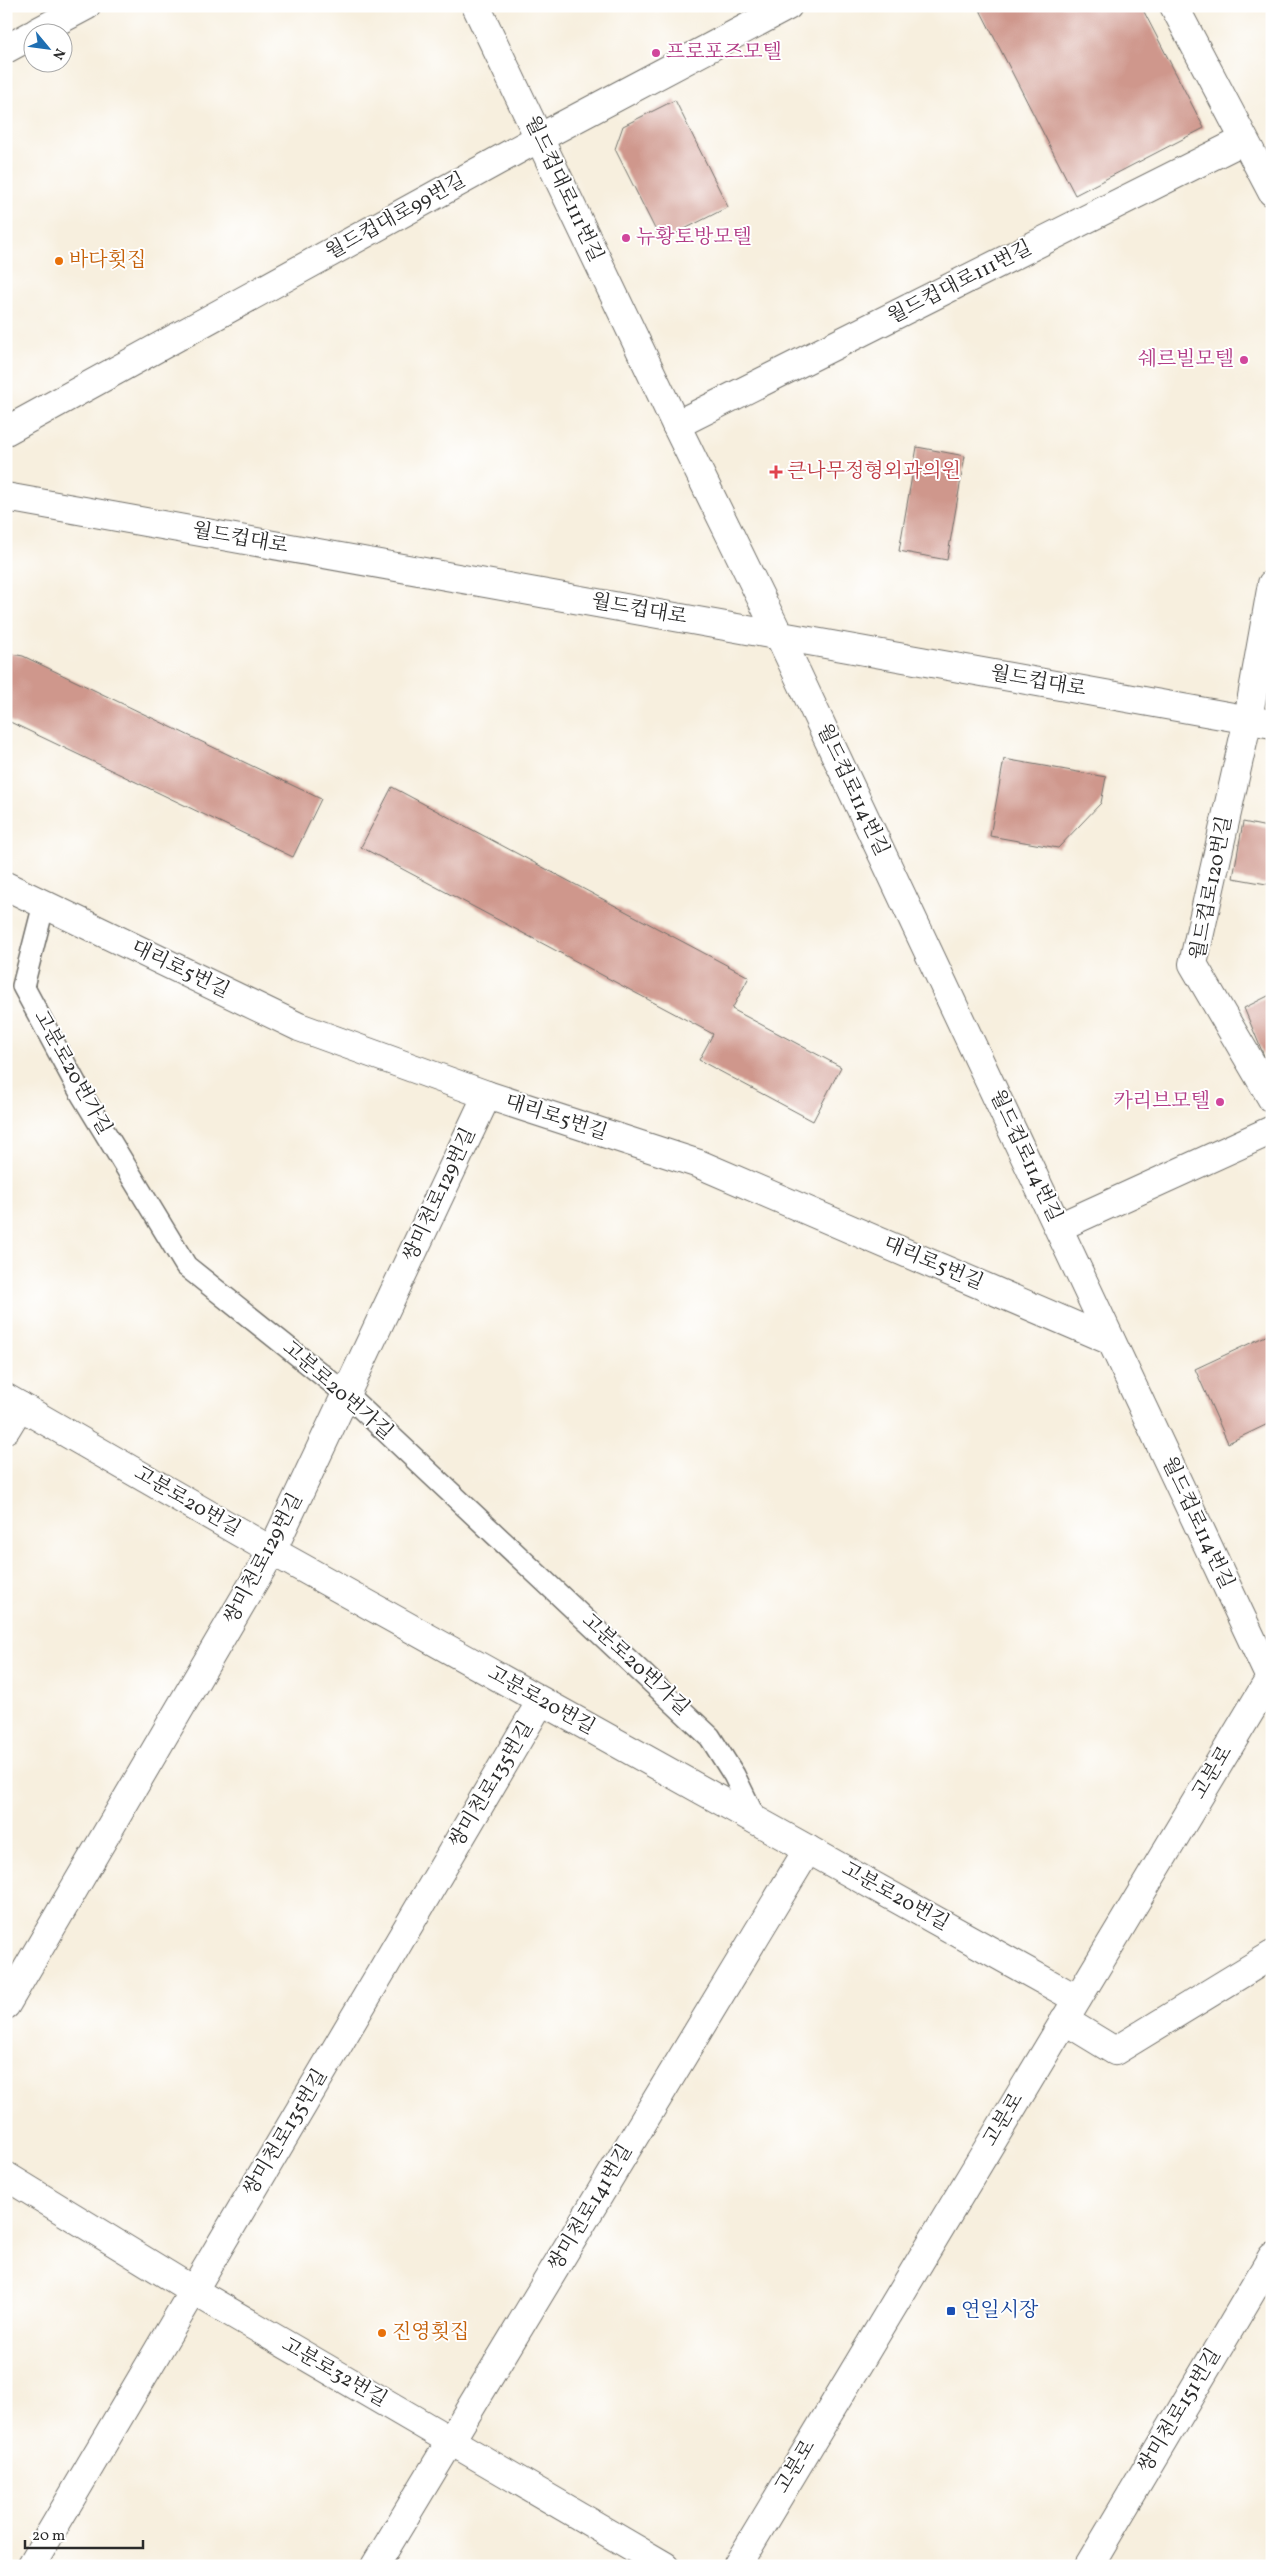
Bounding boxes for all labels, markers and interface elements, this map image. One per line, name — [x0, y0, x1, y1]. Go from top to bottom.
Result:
north arrow — [22, 22, 72, 72]
place label: 프로포즈모텔 — [666, 39, 782, 67]
text: N — [47, 45, 69, 63]
marker: 프로포즈모텔 — [650, 47, 662, 59]
street label: 월드컵대로111번길 — [517, 111, 609, 267]
street label: 월드컵대로99번길 — [321, 167, 471, 267]
place label: 뉴황토방모텔 — [636, 224, 752, 252]
marker: 뉴황토방모텔 — [620, 232, 632, 244]
street label: 월드컵대로111번길 — [883, 235, 1037, 331]
place label: 바다횟집 — [69, 247, 146, 275]
marker: 바다횟집 — [53, 255, 65, 267]
place label: 쉐르빌모텔 — [1137, 346, 1234, 374]
marker: 쉐르빌모텔 — [1238, 354, 1250, 366]
place label: 큰나무정형외과의원 — [787, 458, 961, 486]
marker: 큰나무정형외과의원 — [769, 465, 783, 479]
street label: 월드컵대로 — [190, 517, 290, 561]
street label: 월드컵대로 — [589, 588, 689, 632]
street label: 월드컵대로 — [988, 660, 1088, 704]
street label: 월드컵로114번길 — [809, 719, 895, 861]
street label: 월드컵로120번길 — [1184, 814, 1240, 962]
street label: 대리로5번길 — [126, 934, 234, 1006]
street label: 고분로20번가길 — [26, 1006, 118, 1140]
street label: 월드컵로114번길 — [982, 1085, 1068, 1227]
street label: 대리로5번길 — [501, 1088, 611, 1148]
place label: 카리브모텔 — [1113, 1088, 1210, 1116]
marker: 카리브모텔 — [1214, 1096, 1226, 1108]
street label: 쌍미천로129번길 — [397, 1124, 483, 1266]
street label: 대리로5번길 — [879, 1230, 987, 1298]
street label: 고분로20번가길 — [276, 1335, 398, 1447]
street label: 월드컵로114번길 — [1154, 1452, 1240, 1594]
street label: 고분로20번길 — [128, 1460, 246, 1544]
street label: 쌍미천로129번길 — [218, 1489, 310, 1629]
street label: 고분로20번가길 — [575, 1608, 695, 1722]
street label: 고분로20번길 — [482, 1660, 600, 1742]
street label: 쌍미천로135번길 — [443, 1716, 541, 1854]
street label: 고분로 — [1186, 1741, 1240, 1805]
street label: 고분로20번길 — [836, 1856, 954, 1938]
street label: 쌍미천로135번길 — [237, 2064, 335, 2202]
street label: 고분로 — [977, 2088, 1031, 2152]
street label: 쌍미천로141번길 — [542, 2139, 640, 2277]
place label: 연일시장 — [961, 2297, 1039, 2325]
marker: 연일시장 — [945, 2305, 957, 2317]
place label: 진영횟집 — [392, 2319, 469, 2347]
marker: 진영횟집 — [376, 2327, 388, 2339]
street label: 고분로32번길 — [276, 2331, 392, 2415]
street label: 쌍미천로151번길 — [1132, 2343, 1228, 2479]
street label: 고분로 — [769, 2435, 823, 2499]
scale bar — [25, 2517, 142, 2549]
text: 20 m — [32, 2526, 65, 2547]

